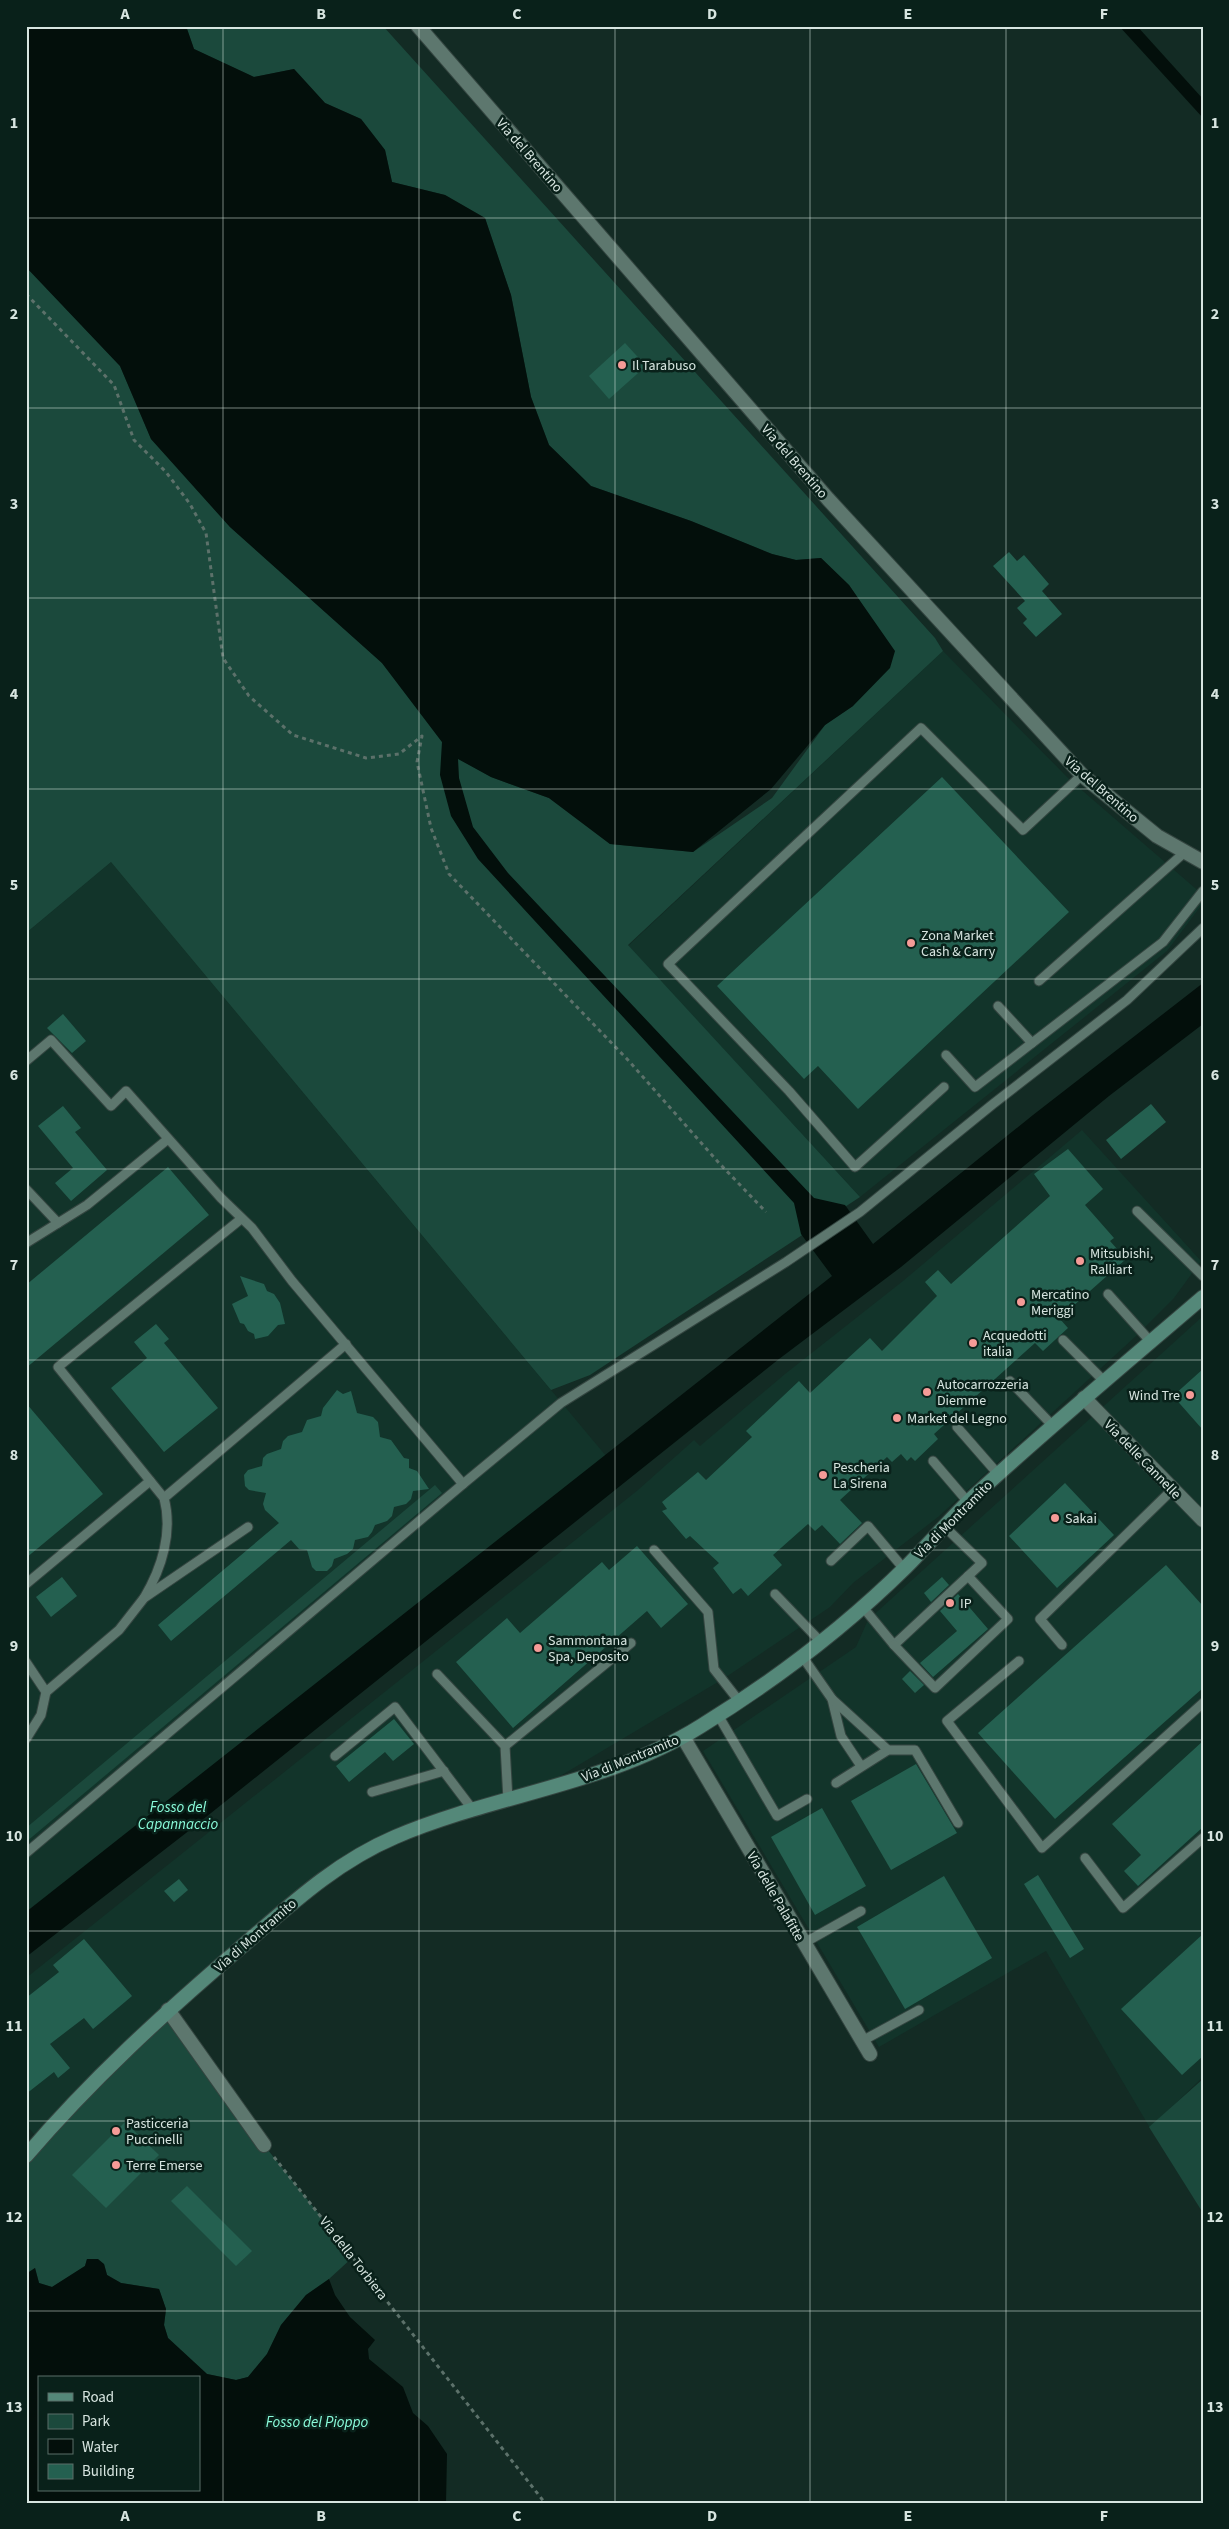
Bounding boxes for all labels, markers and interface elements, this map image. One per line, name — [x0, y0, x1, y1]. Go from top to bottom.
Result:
text: A — [119, 3, 130, 25]
text: B — [316, 3, 326, 25]
text: C — [512, 3, 522, 25]
text: D — [707, 3, 717, 25]
text: E — [904, 3, 912, 25]
text: F — [1100, 3, 1108, 25]
text: 1 — [10, 112, 18, 134]
text: 1 — [1211, 112, 1219, 134]
street label: Via del Brentino — [491, 114, 567, 197]
text: 2 — [10, 303, 18, 325]
text: 2 — [1211, 303, 1219, 325]
place label: Il Tarabuso — [632, 356, 696, 376]
marker: Il Tarabuso — [616, 359, 628, 371]
street label: Via del Brentino — [756, 420, 832, 503]
text: 3 — [10, 493, 18, 515]
text: 3 — [1211, 493, 1219, 515]
text: 4 — [10, 683, 19, 705]
text: 4 — [1211, 683, 1220, 705]
street label: Via del Brentino — [1060, 752, 1143, 828]
text: 5 — [10, 874, 18, 896]
text: 5 — [1211, 874, 1219, 896]
place label: Zona Market Cash & Carry — [921, 926, 996, 962]
marker: Zona Market Cash & Carry — [905, 937, 917, 949]
text: 6 — [10, 1064, 18, 1086]
text: 6 — [1211, 1064, 1219, 1086]
place label: Mitsubishi, Ralliart — [1090, 1244, 1153, 1280]
text: 7 — [10, 1254, 18, 1276]
text: 7 — [1211, 1254, 1219, 1276]
marker: Mitsubishi, Ralliart — [1074, 1255, 1086, 1267]
place label: Mercatino Meriggi — [1031, 1285, 1089, 1321]
marker: Mercatino Meriggi — [1015, 1296, 1027, 1308]
place label: Acquedotti italia — [983, 1326, 1047, 1362]
marker: Acquedotti italia — [967, 1337, 979, 1349]
place label: Autocarrozzeria Diemme — [937, 1375, 1029, 1411]
marker: Autocarrozzeria Diemme — [921, 1386, 933, 1398]
place label: Wind Tre — [1129, 1386, 1180, 1406]
marker: Wind Tre — [1184, 1389, 1196, 1401]
place label: Market del Legno — [907, 1409, 1007, 1429]
marker: Market del Legno — [891, 1412, 903, 1424]
street label: Via delle Cannelle — [1099, 1416, 1185, 1504]
text: 8 — [10, 1444, 18, 1466]
text: 8 — [1211, 1444, 1219, 1466]
place label: Pescheria La Sirena — [833, 1458, 890, 1494]
marker: Pescheria La Sirena — [817, 1469, 829, 1481]
street label: Via di Montramito — [910, 1476, 997, 1563]
place label: Sakai — [1065, 1509, 1097, 1529]
marker: Sakai — [1049, 1512, 1061, 1524]
place label: IP — [960, 1594, 972, 1614]
marker: IP — [944, 1597, 956, 1609]
place label: Sammontana Spa, Deposito — [548, 1631, 629, 1667]
text: 9 — [10, 1635, 18, 1657]
text: 9 — [1211, 1635, 1219, 1657]
marker: Sammontana Spa, Deposito — [532, 1642, 544, 1654]
street label: Via di Montramito — [579, 1730, 682, 1788]
water label: Fosso del Capannaccio — [138, 1797, 218, 1835]
text: 10 — [6, 1825, 22, 1847]
text: 10 — [1207, 1825, 1223, 1847]
street label: Via delle Palafitte — [741, 1848, 809, 1945]
street label: Via di Montramito — [210, 1894, 301, 1977]
text: 11 — [6, 2015, 22, 2037]
text: 11 — [1207, 2015, 1223, 2037]
place label: Pasticceria Puccinelli — [126, 2114, 189, 2150]
marker: Pasticceria Puccinelli — [110, 2125, 122, 2137]
place label: Terre Emerse — [126, 2156, 202, 2176]
marker: Terre Emerse — [110, 2159, 122, 2171]
text: 12 — [6, 2206, 22, 2228]
text: 12 — [1207, 2206, 1223, 2228]
street label: Via della Torbiera — [314, 2213, 392, 2305]
legend — [38, 2376, 200, 2492]
text: Road — [82, 2387, 114, 2408]
text: 13 — [6, 2396, 22, 2418]
text: 13 — [1207, 2396, 1223, 2418]
text: Park — [82, 2411, 111, 2432]
water label: Fosso del Pioppo — [266, 2412, 369, 2433]
text: Water — [82, 2437, 119, 2458]
text: Building — [82, 2461, 135, 2482]
text: A — [119, 2505, 130, 2527]
text: B — [316, 2505, 326, 2527]
text: C — [512, 2505, 522, 2527]
text: D — [707, 2505, 717, 2527]
text: E — [904, 2505, 912, 2527]
text: F — [1100, 2505, 1108, 2527]

